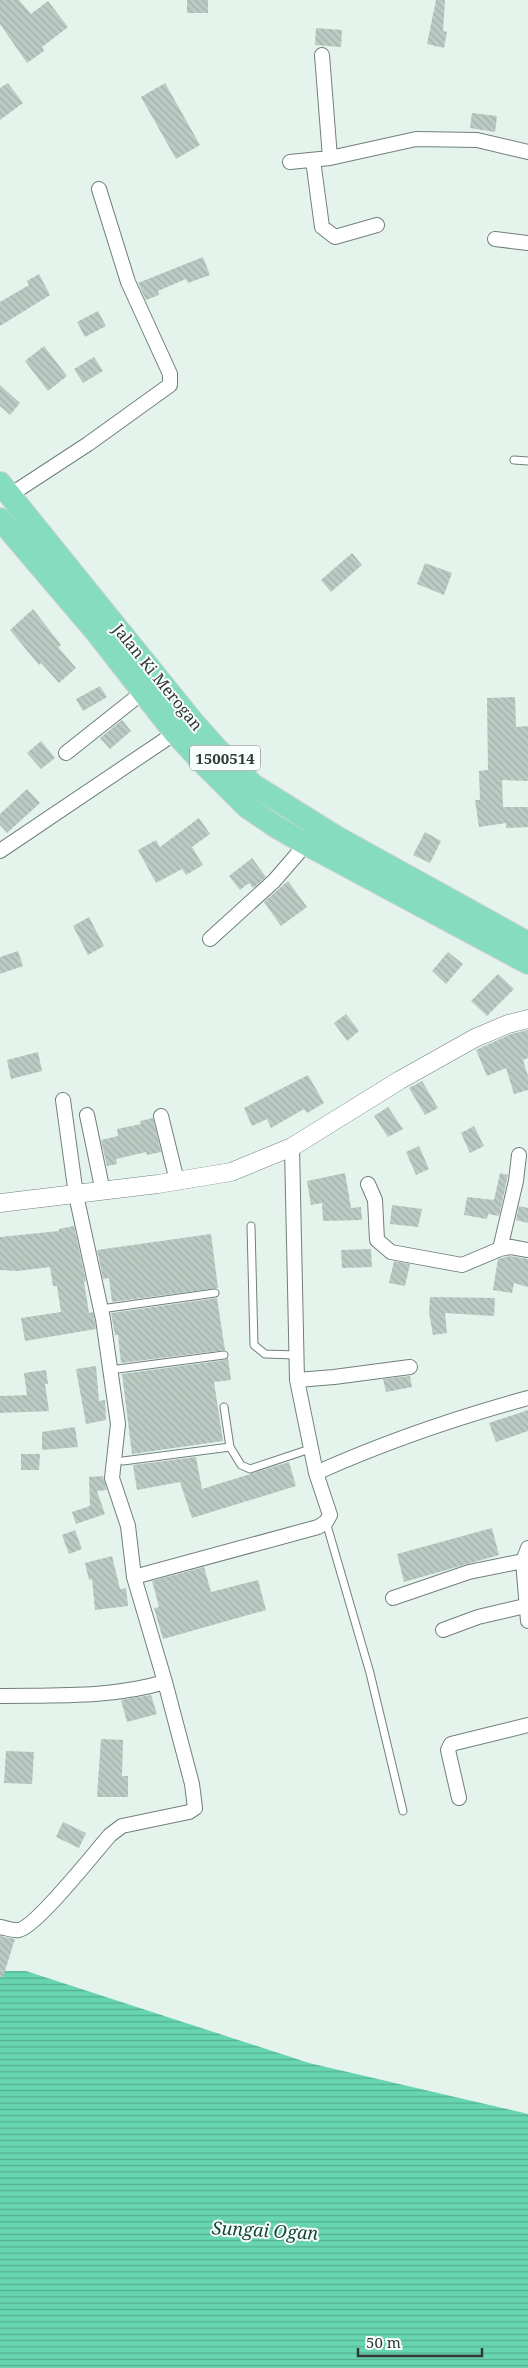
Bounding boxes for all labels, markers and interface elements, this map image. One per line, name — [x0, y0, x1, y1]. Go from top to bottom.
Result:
street label: Jalan Ki Merogan — [107, 618, 208, 735]
road number: 1500514 — [190, 746, 260, 770]
water label: Sungai Ogan — [211, 2215, 319, 2245]
scale bar — [358, 2326, 482, 2358]
text: 50 m — [366, 2332, 401, 2352]

